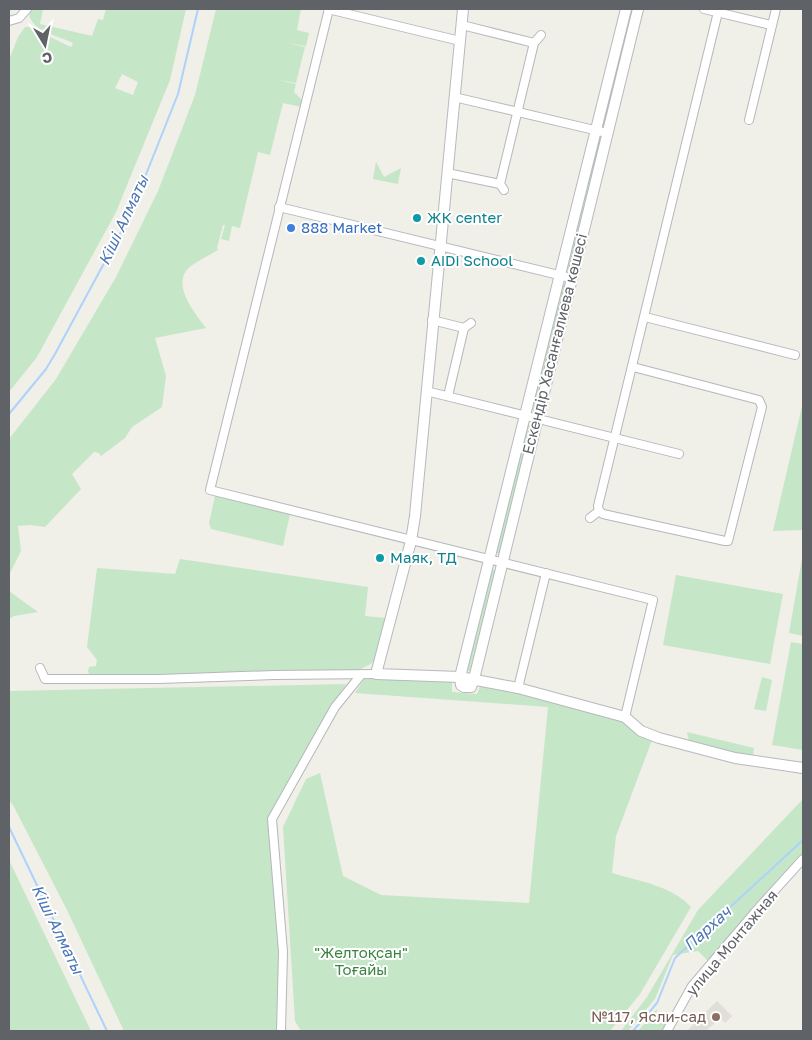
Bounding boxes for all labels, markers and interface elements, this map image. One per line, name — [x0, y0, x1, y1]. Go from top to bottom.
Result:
north arrow — [20, 20, 70, 70]
text: С — [41, 49, 54, 68]
water label: Кіші Алматы — [93, 171, 153, 268]
place label: ЖК center — [427, 208, 502, 226]
marker: ЖК center — [411, 212, 423, 224]
place label: 888 Market — [301, 218, 382, 236]
marker: 888 Market — [285, 222, 297, 234]
street label: Ескендір Хасанғалиева көшесі — [518, 232, 590, 456]
place label: AiDi School — [431, 251, 513, 269]
marker: AiDi School — [415, 255, 427, 267]
place label: Маяк, ТД — [390, 548, 457, 566]
marker: Маяк, ТД — [374, 552, 386, 564]
water label: Кіші Алматы — [28, 881, 89, 978]
street label: улица Монтажная — [682, 886, 781, 999]
water label: Пархач — [679, 901, 736, 955]
park label: "Желтоқсан" Тоғайы — [314, 943, 408, 978]
place label: №117, Ясли-сад — [591, 1007, 706, 1025]
marker: №117, Ясли-сад — [710, 1011, 722, 1023]

